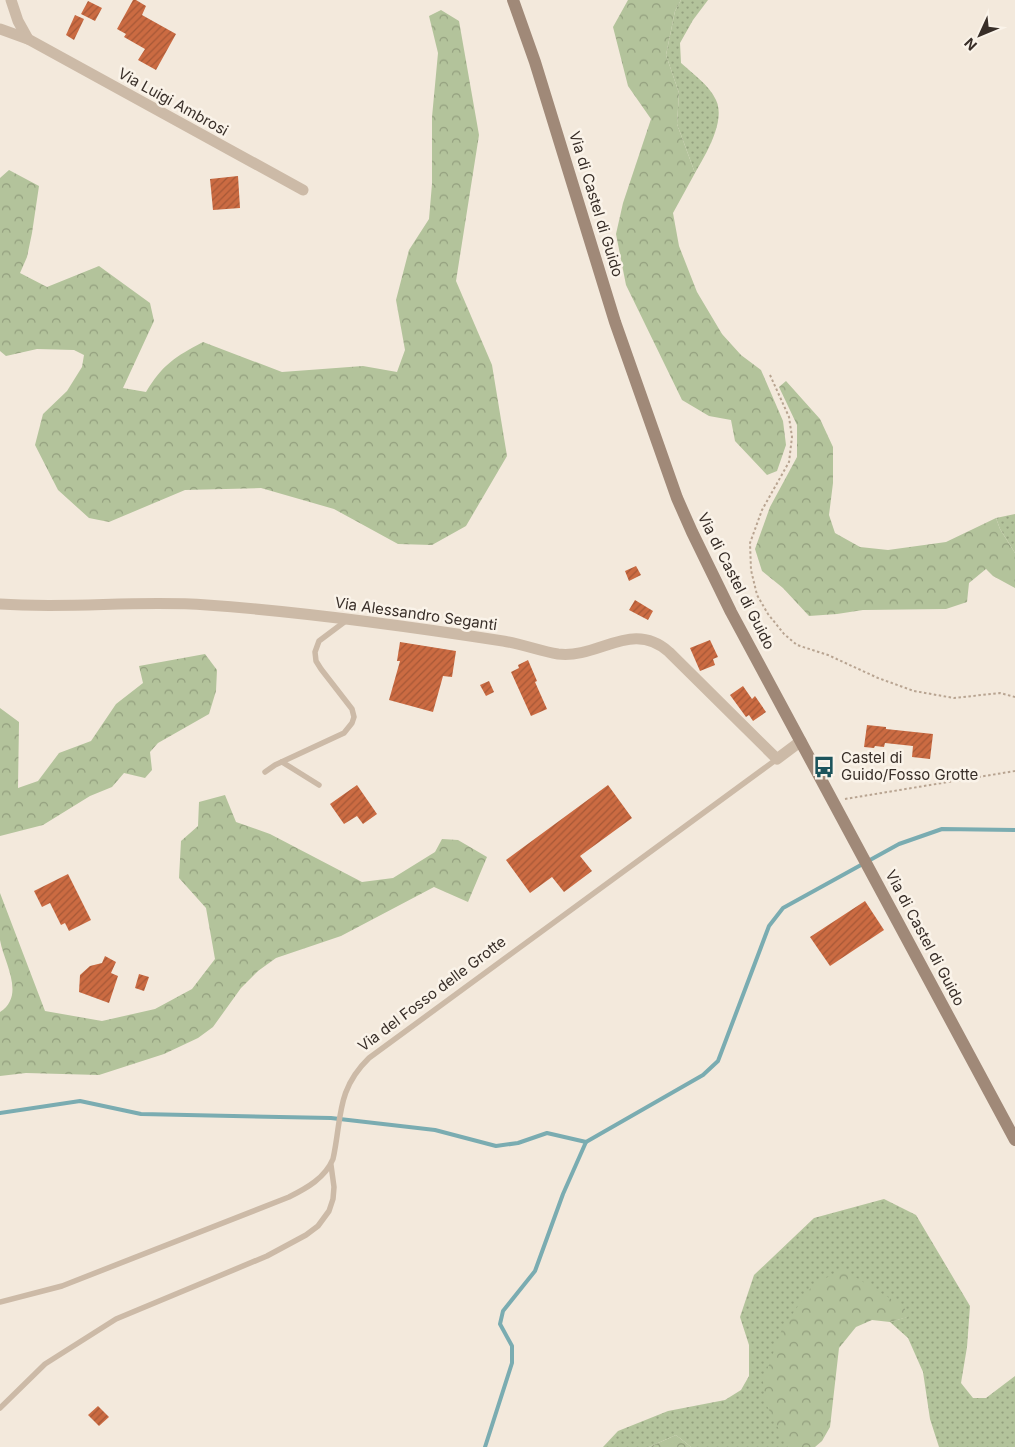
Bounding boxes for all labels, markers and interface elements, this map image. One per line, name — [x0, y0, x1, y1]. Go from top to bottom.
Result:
north arrow — [955, 10, 1005, 60]
text: N — [960, 35, 980, 54]
street label: Via Luigi Ambrosi — [115, 63, 232, 140]
street label: Via di Castel di Guido — [565, 129, 628, 279]
street label: Via di Castel di Guido — [694, 509, 779, 652]
street label: Via Alessandro Seganti — [334, 593, 498, 634]
place label: Castel di Guido/Fosso Grotte — [841, 748, 978, 784]
bus stop icon: Castel di Guido/Fosso Grotte — [811, 754, 837, 780]
street label: Via di Castel di Guido — [882, 867, 969, 1009]
street label: Via del Fosso delle Grotte — [354, 932, 509, 1056]

